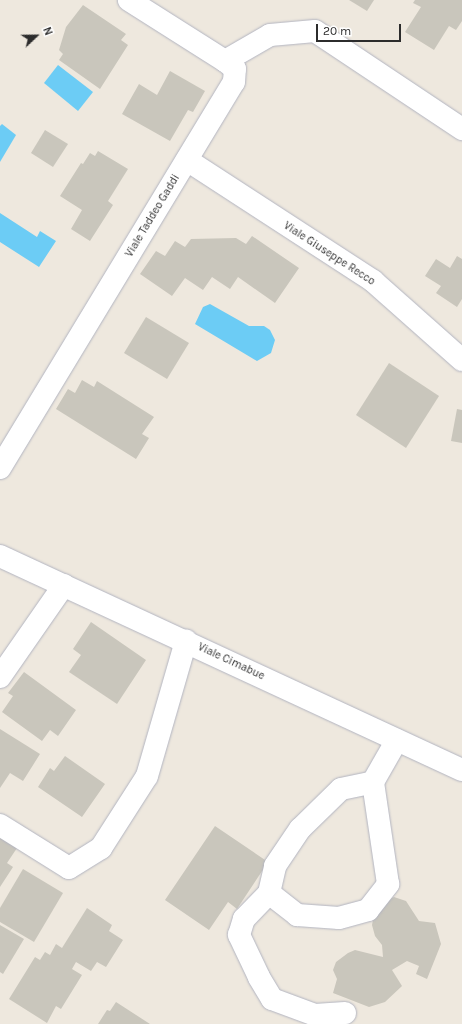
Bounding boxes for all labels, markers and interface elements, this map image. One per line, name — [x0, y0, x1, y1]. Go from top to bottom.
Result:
north arrow — [16, 16, 56, 56]
scale bar — [318, 16, 403, 42]
text: 20 m — [323, 24, 351, 38]
text: N — [40, 25, 55, 37]
street label: Viale Taddeo Gaddi — [123, 172, 183, 260]
street label: Viale Giuseppe Recco — [281, 220, 377, 288]
street label: Viale Cimabue — [196, 641, 266, 683]

